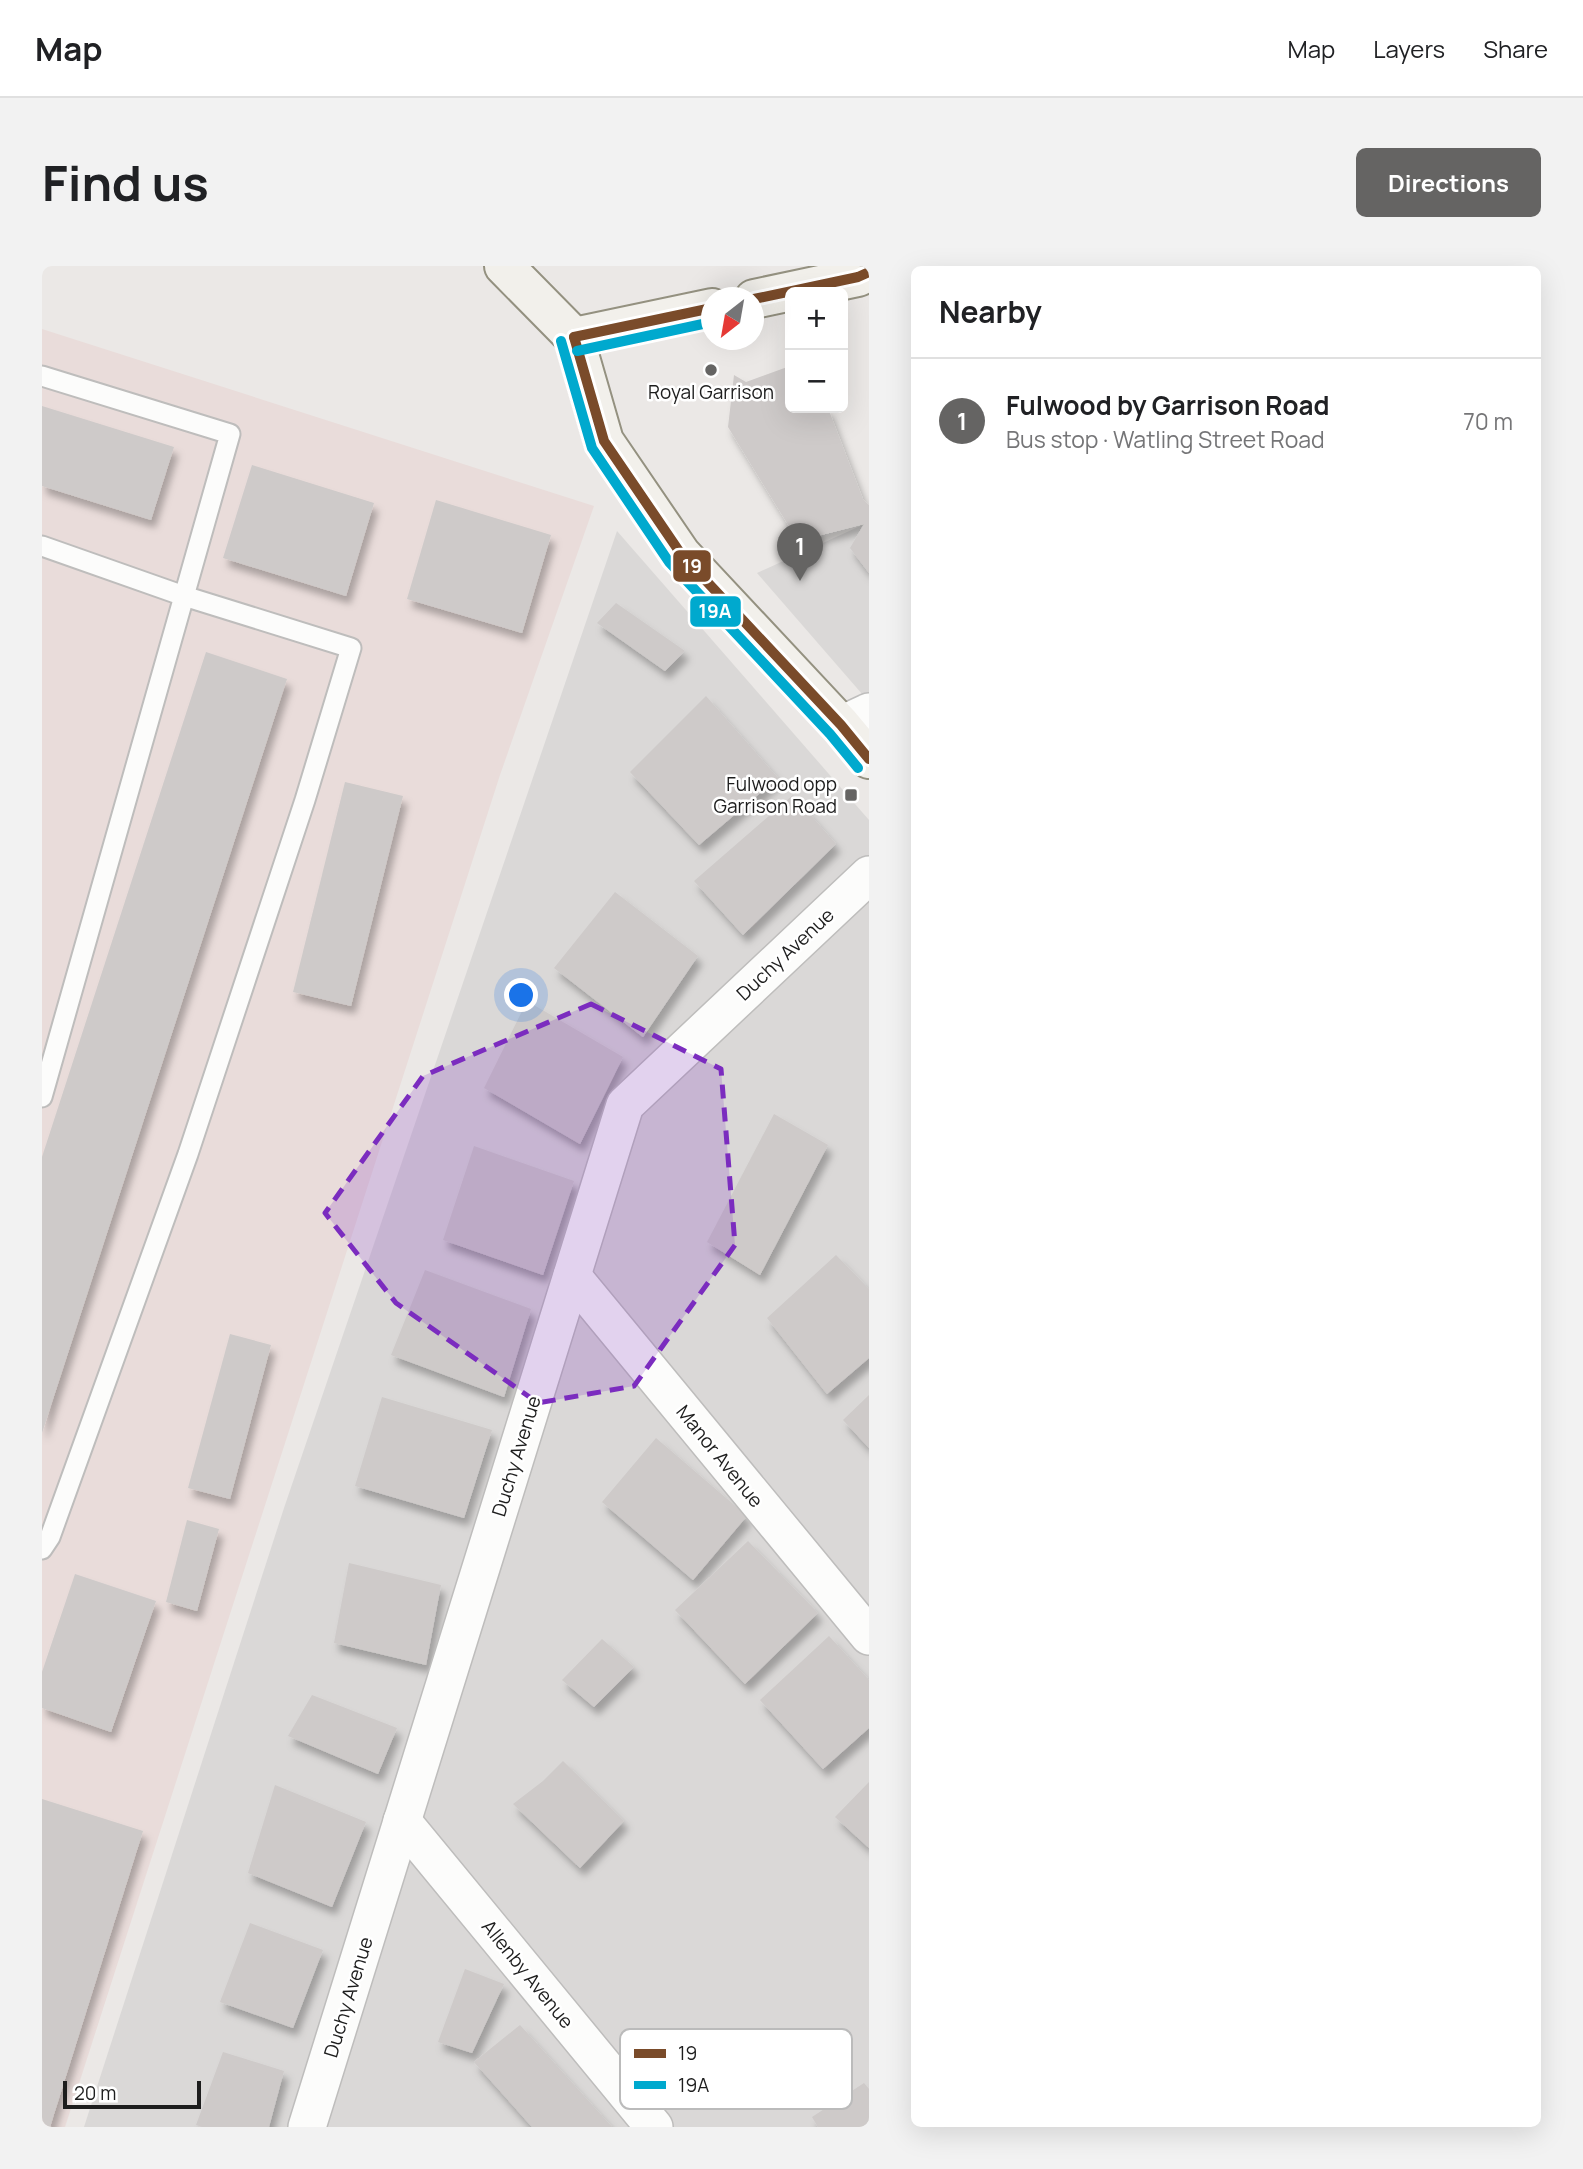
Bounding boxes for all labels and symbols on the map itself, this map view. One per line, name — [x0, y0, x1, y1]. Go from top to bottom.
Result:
north arrow — [701, 287, 764, 350]
marker: Royal Garrison — [703, 362, 719, 378]
place label: Royal Garrison — [648, 379, 774, 405]
pin: 1 — [777, 523, 823, 581]
line badge: 19 — [672, 549, 712, 583]
text: 19 — [682, 553, 702, 579]
line badge: 19A — [689, 595, 742, 628]
text: 19A — [699, 598, 732, 624]
place label: Fulwood opp Garrison Road — [714, 771, 837, 819]
marker: Fulwood opp Garrison Road — [843, 787, 859, 803]
street label: Duchy Avenue — [731, 902, 839, 1006]
your location — [504, 978, 538, 1012]
street label: Duchy Avenue — [485, 1393, 547, 1519]
street label: Manor Avenue — [671, 1399, 769, 1513]
street label: Allenby Avenue — [476, 1914, 580, 2034]
street label: Duchy Avenue — [317, 1934, 379, 2060]
legend — [620, 2029, 852, 2109]
text: 19 — [678, 2040, 697, 2066]
text: 19A — [678, 2072, 709, 2098]
scale bar — [63, 2078, 201, 2110]

